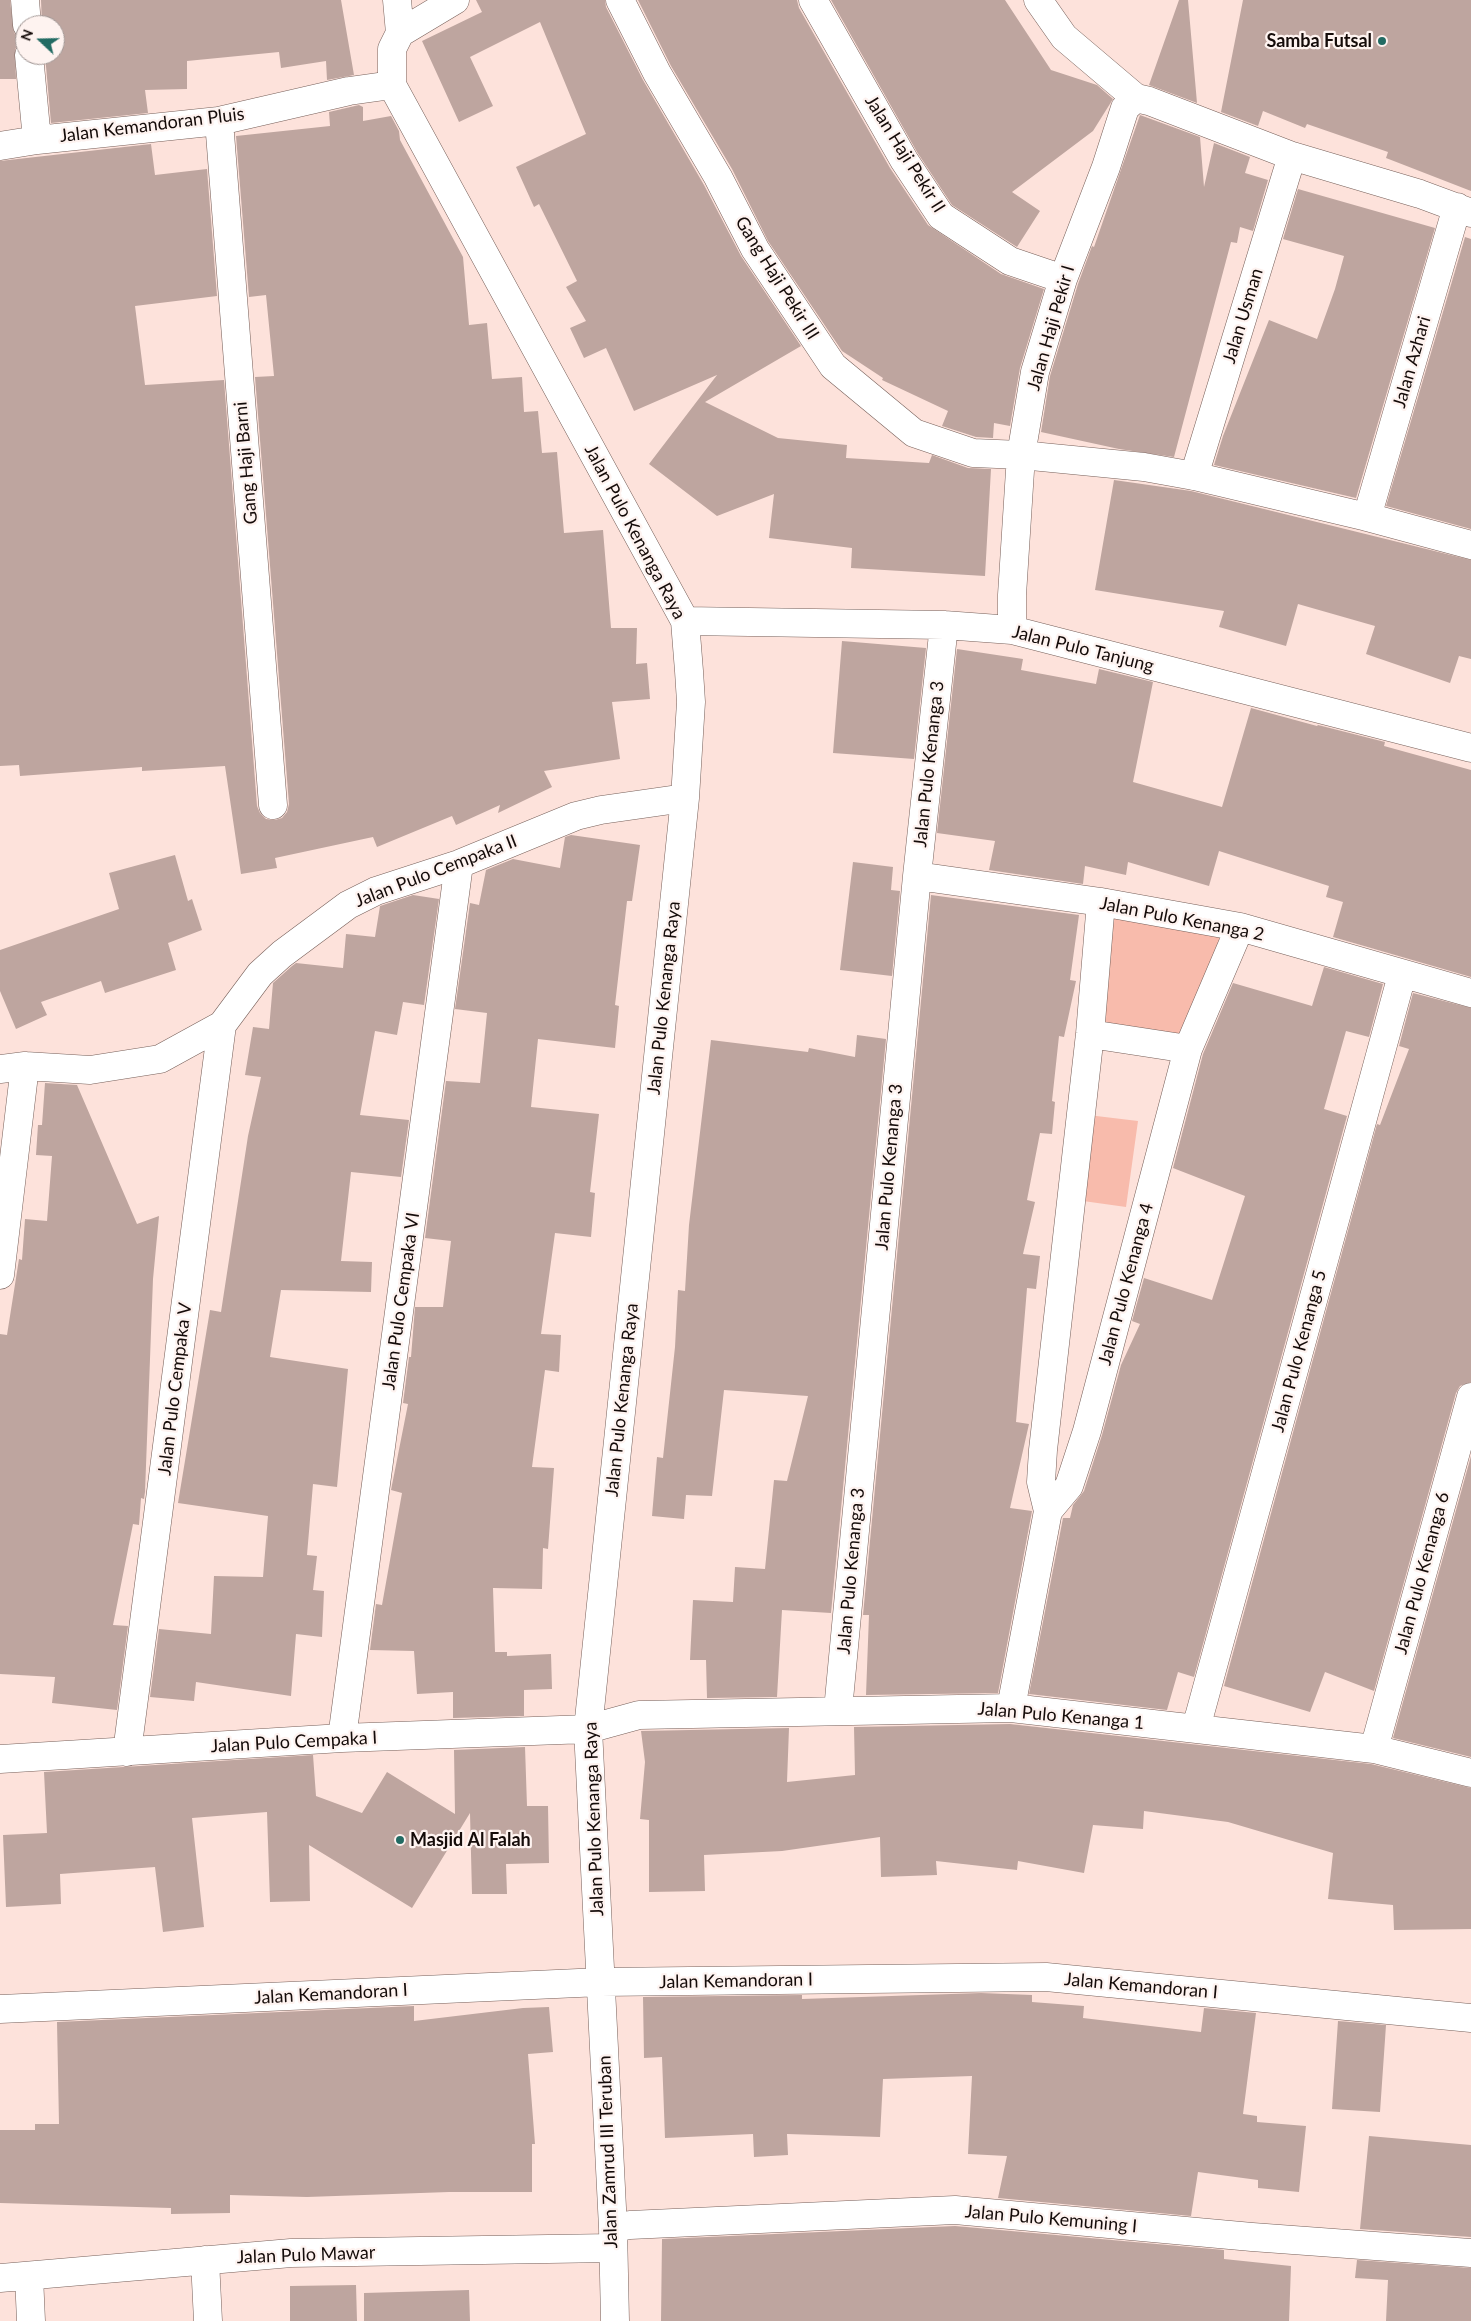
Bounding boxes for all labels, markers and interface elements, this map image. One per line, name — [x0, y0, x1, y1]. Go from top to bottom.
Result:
north arrow — [15, 15, 65, 65]
text: N — [17, 27, 36, 43]
place label: Samba Futsal — [1266, 30, 1372, 52]
marker: Samba Futsal — [1376, 35, 1388, 47]
street label: Jalan Haji Pekir II — [860, 91, 950, 217]
street label: Jalan Kemandoran Pluis — [58, 103, 246, 147]
street label: Gang Haji Pekir III — [730, 212, 824, 344]
street label: Jalan Haji Pekir I — [1023, 263, 1079, 393]
street label: Jalan Usman — [1218, 266, 1268, 366]
street label: Jalan Azhari — [1389, 314, 1435, 410]
street label: Gang Haji Barni — [230, 401, 262, 525]
street label: Jalan Pulo Kenanga Raya — [580, 441, 690, 623]
street label: Jalan Pulo Tanjung — [1010, 621, 1156, 677]
street label: Jalan Pulo Kenanga 3 — [910, 680, 948, 848]
street label: Jalan Pulo Cempaka II — [352, 830, 520, 912]
street label: Jalan Pulo Kenanga 2 — [1098, 892, 1266, 946]
street label: Jalan Pulo Kenanga Raya — [643, 900, 685, 1096]
street label: Jalan Pulo Kenanga 3 — [871, 1083, 907, 1251]
street label: Jalan Pulo Kenanga 4 — [1094, 1201, 1158, 1367]
street label: Jalan Pulo Cempaka VI — [378, 1211, 424, 1391]
street label: Jalan Pulo Kenanga 5 — [1267, 1268, 1331, 1434]
street label: Jalan Pulo Cempaka V — [154, 1301, 196, 1477]
street label: Jalan Pulo Kenanga Raya — [601, 1302, 643, 1498]
street label: Jalan Pulo Kenanga 3 — [833, 1487, 869, 1655]
street label: Jalan Pulo Kenanga 6 — [1390, 1490, 1454, 1656]
street label: Jalan Pulo Kenanga 1 — [977, 1698, 1145, 1734]
street label: Jalan Pulo Kenanga Raya — [580, 1721, 608, 1917]
street label: Jalan Pulo Cempaka I — [210, 1727, 378, 1757]
place label: Masjid Al Falah — [410, 1829, 531, 1851]
marker: Masjid Al Falah — [394, 1834, 406, 1846]
street label: Jalan Kemandoran I — [659, 1969, 813, 1993]
street label: Jalan Kemandoran I — [1063, 1969, 1219, 2003]
street label: Jalan Kemandoran I — [254, 1979, 408, 2009]
street label: Jalan Zamrud III Teruban — [594, 2055, 622, 2249]
street label: Jalan Pulo Kemuning I — [964, 2201, 1138, 2237]
street label: Jalan Pulo Mawar — [236, 2242, 376, 2268]

